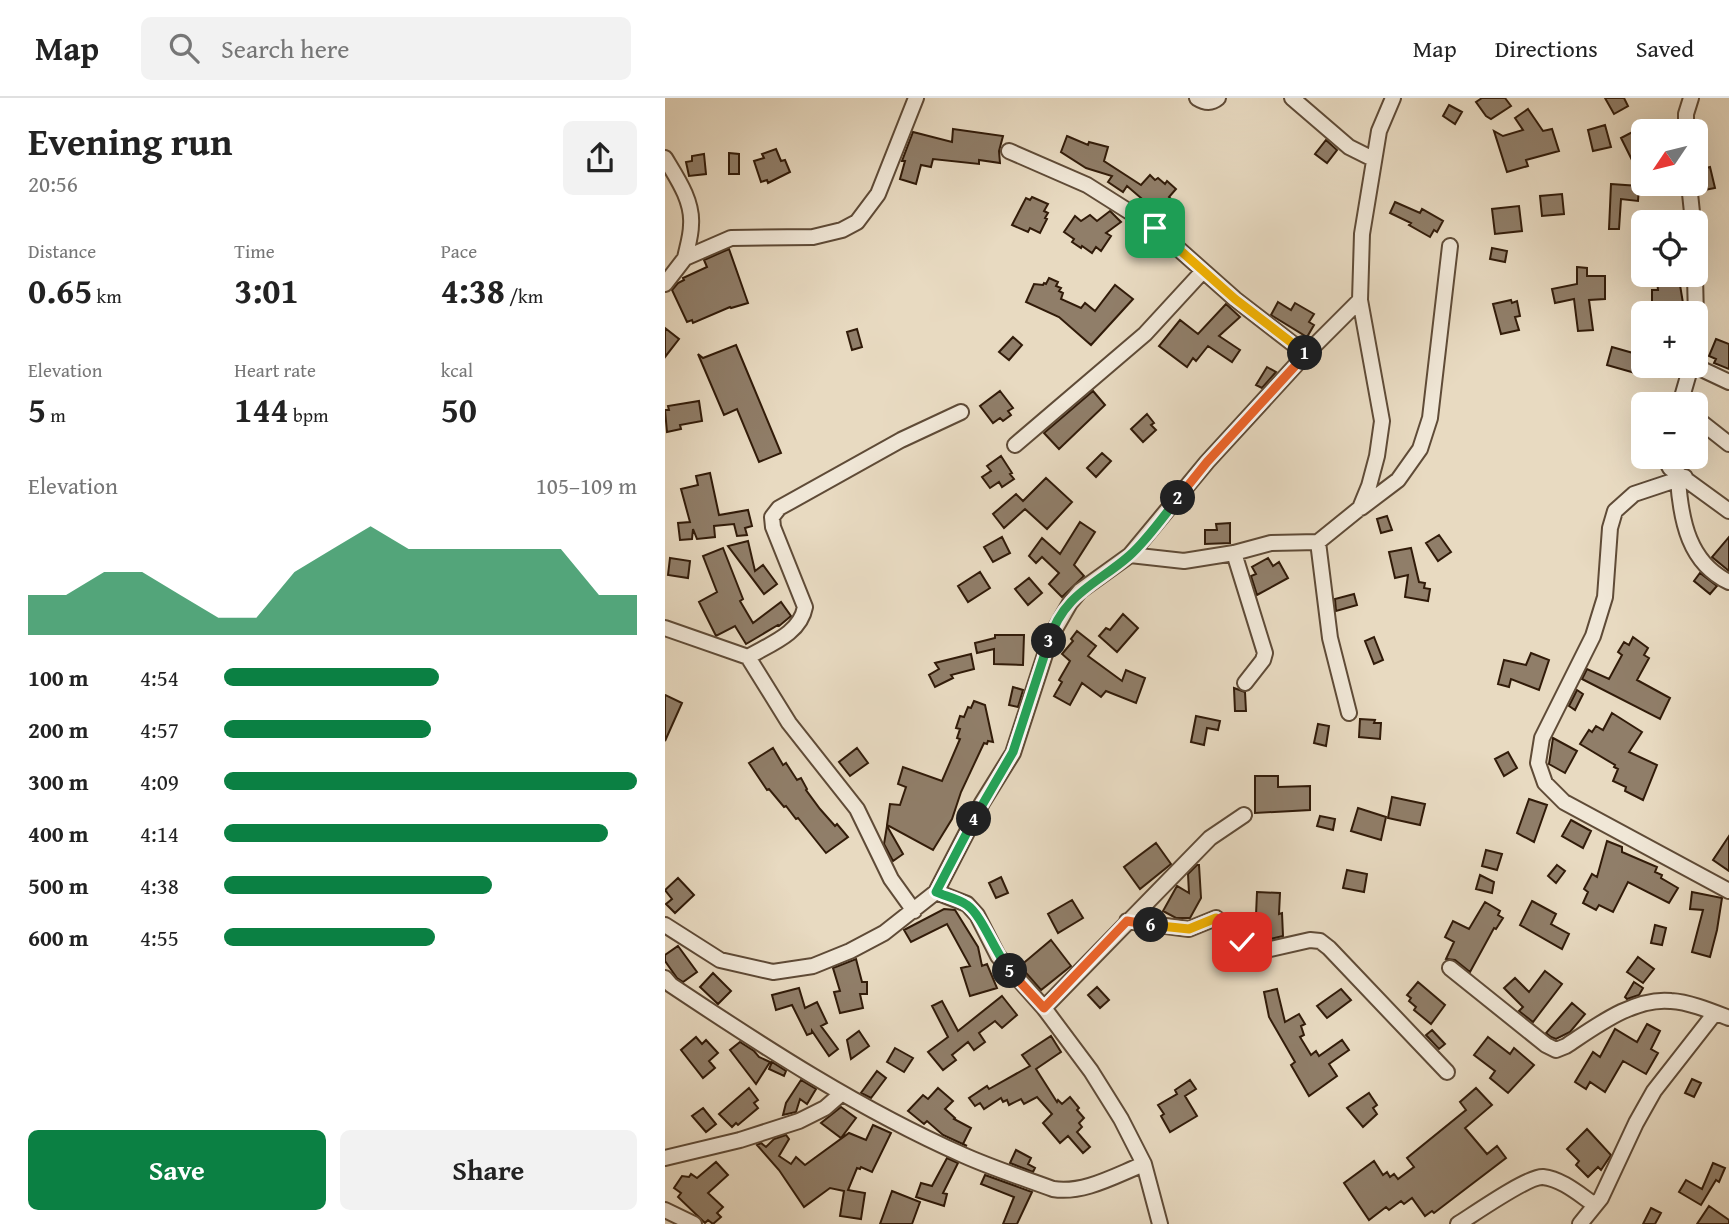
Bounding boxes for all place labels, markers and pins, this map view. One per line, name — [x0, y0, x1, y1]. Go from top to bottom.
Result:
pin — [1125, 198, 1185, 258]
pin: 1 — [1287, 336, 1323, 370]
pin: 2 — [1161, 480, 1195, 516]
pin: 3 — [1031, 624, 1067, 658]
pin: 4 — [957, 802, 991, 836]
pin: 6 — [1133, 908, 1169, 942]
pin — [1212, 912, 1272, 972]
pin: 5 — [993, 954, 1027, 988]

